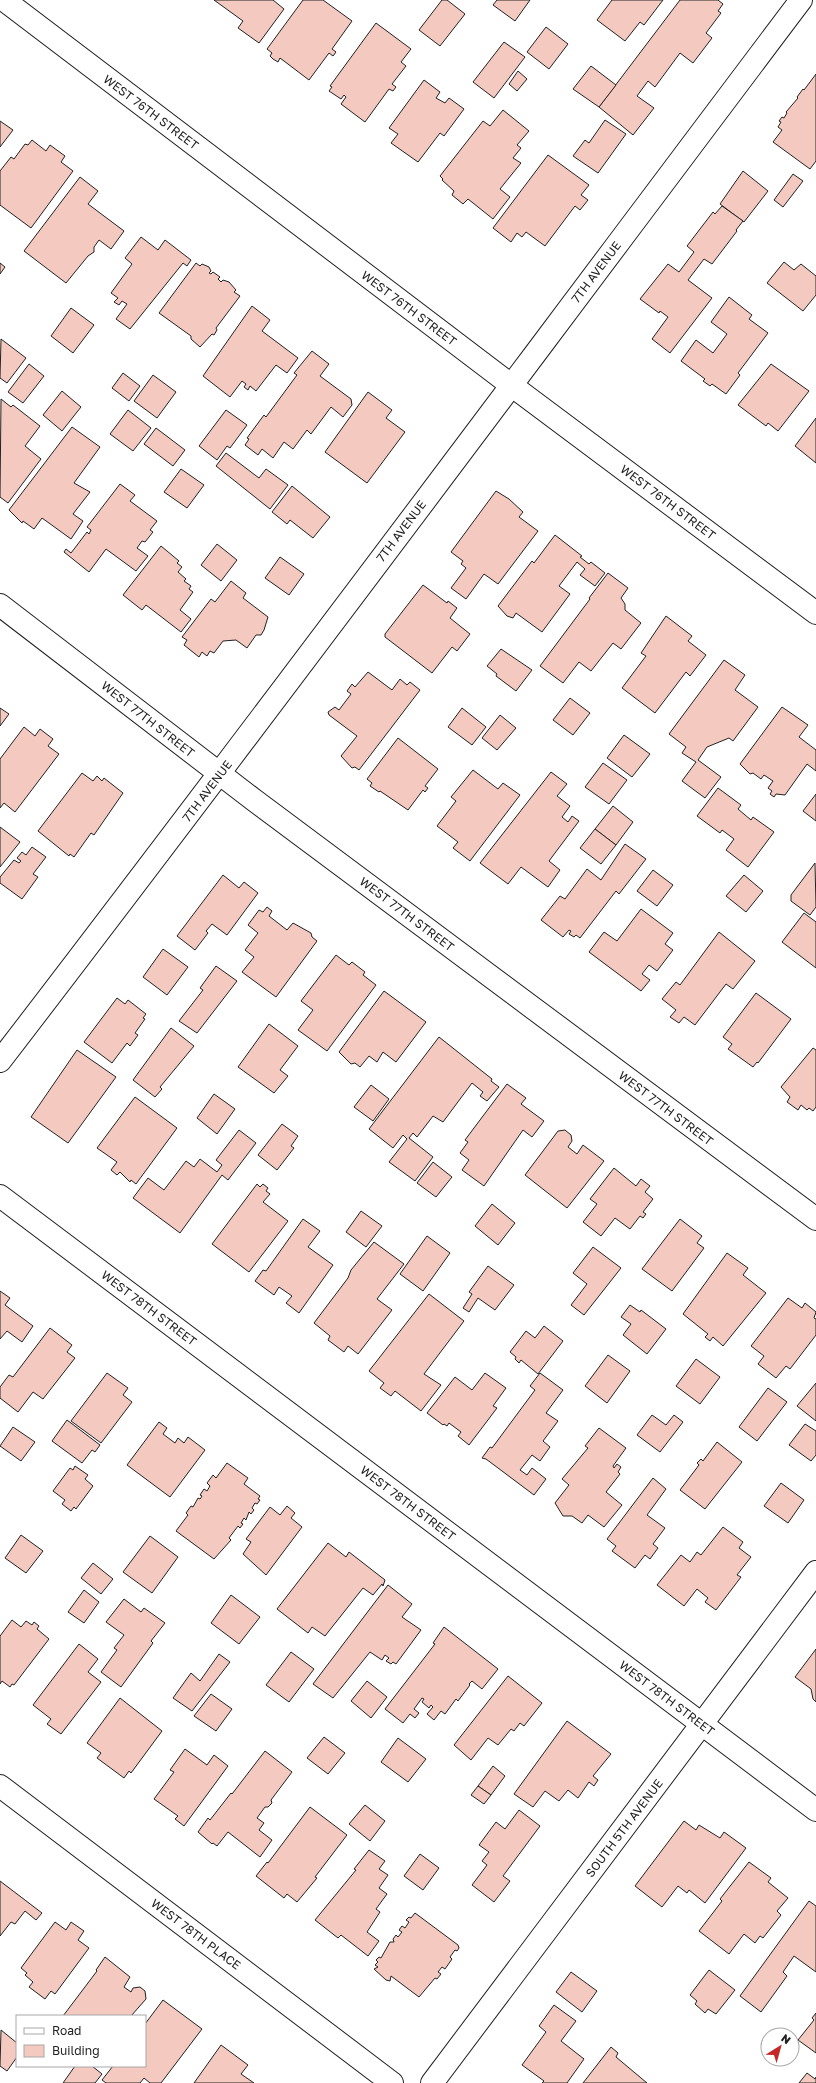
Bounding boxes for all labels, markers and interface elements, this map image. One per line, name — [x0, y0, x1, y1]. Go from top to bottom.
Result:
street label: WEST 76TH STREET — [100, 71, 202, 153]
street label: 7TH AVENUE — [568, 238, 624, 306]
street label: WEST 76TH STREET — [358, 267, 460, 349]
street label: WEST 76TH STREET — [617, 461, 719, 543]
street label: 7TH AVENUE — [373, 497, 429, 565]
street label: WEST 77TH STREET — [98, 678, 198, 760]
street label: 7TH AVENUE — [179, 757, 235, 825]
street label: WEST 77TH STREET — [357, 874, 458, 955]
street label: WEST 77TH STREET — [616, 1068, 717, 1149]
street label: WEST 78TH STREET — [98, 1267, 200, 1349]
street label: WEST 78TH STREET — [357, 1462, 459, 1544]
street label: WEST 78TH STREET — [616, 1657, 718, 1739]
street label: SOUTH 5TH AVENUE — [582, 1776, 666, 1880]
street label: WEST 78TH PLACE — [148, 1895, 244, 1973]
legend — [16, 2015, 146, 2067]
text: Road — [52, 2023, 81, 2038]
north arrow — [760, 2027, 800, 2067]
text: N — [779, 2031, 794, 2046]
text: Building — [52, 2043, 100, 2058]

